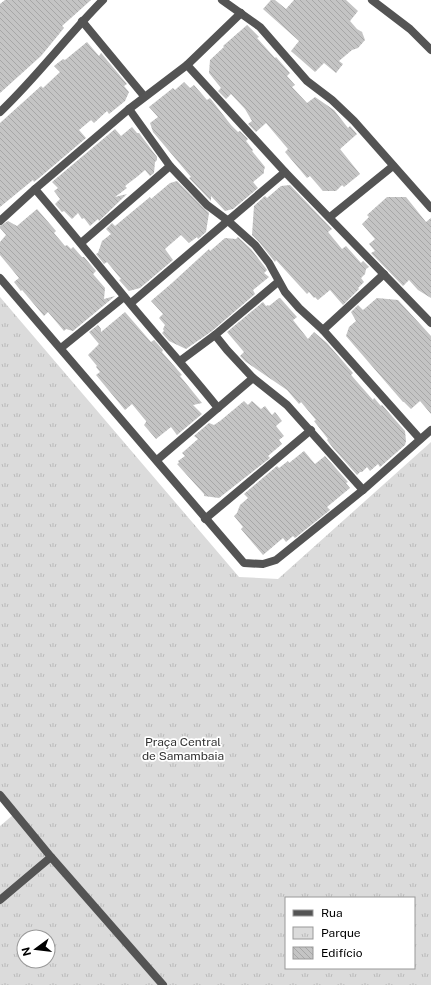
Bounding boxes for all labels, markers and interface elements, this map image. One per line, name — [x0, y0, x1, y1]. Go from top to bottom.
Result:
park label: Praça Central de Samambaia — [142, 735, 224, 763]
legend — [285, 897, 415, 969]
text: Rua — [321, 906, 343, 920]
text: Parque — [321, 926, 361, 940]
north arrow — [16, 929, 56, 969]
text: N — [19, 946, 33, 957]
text: Edifício — [321, 946, 363, 960]

